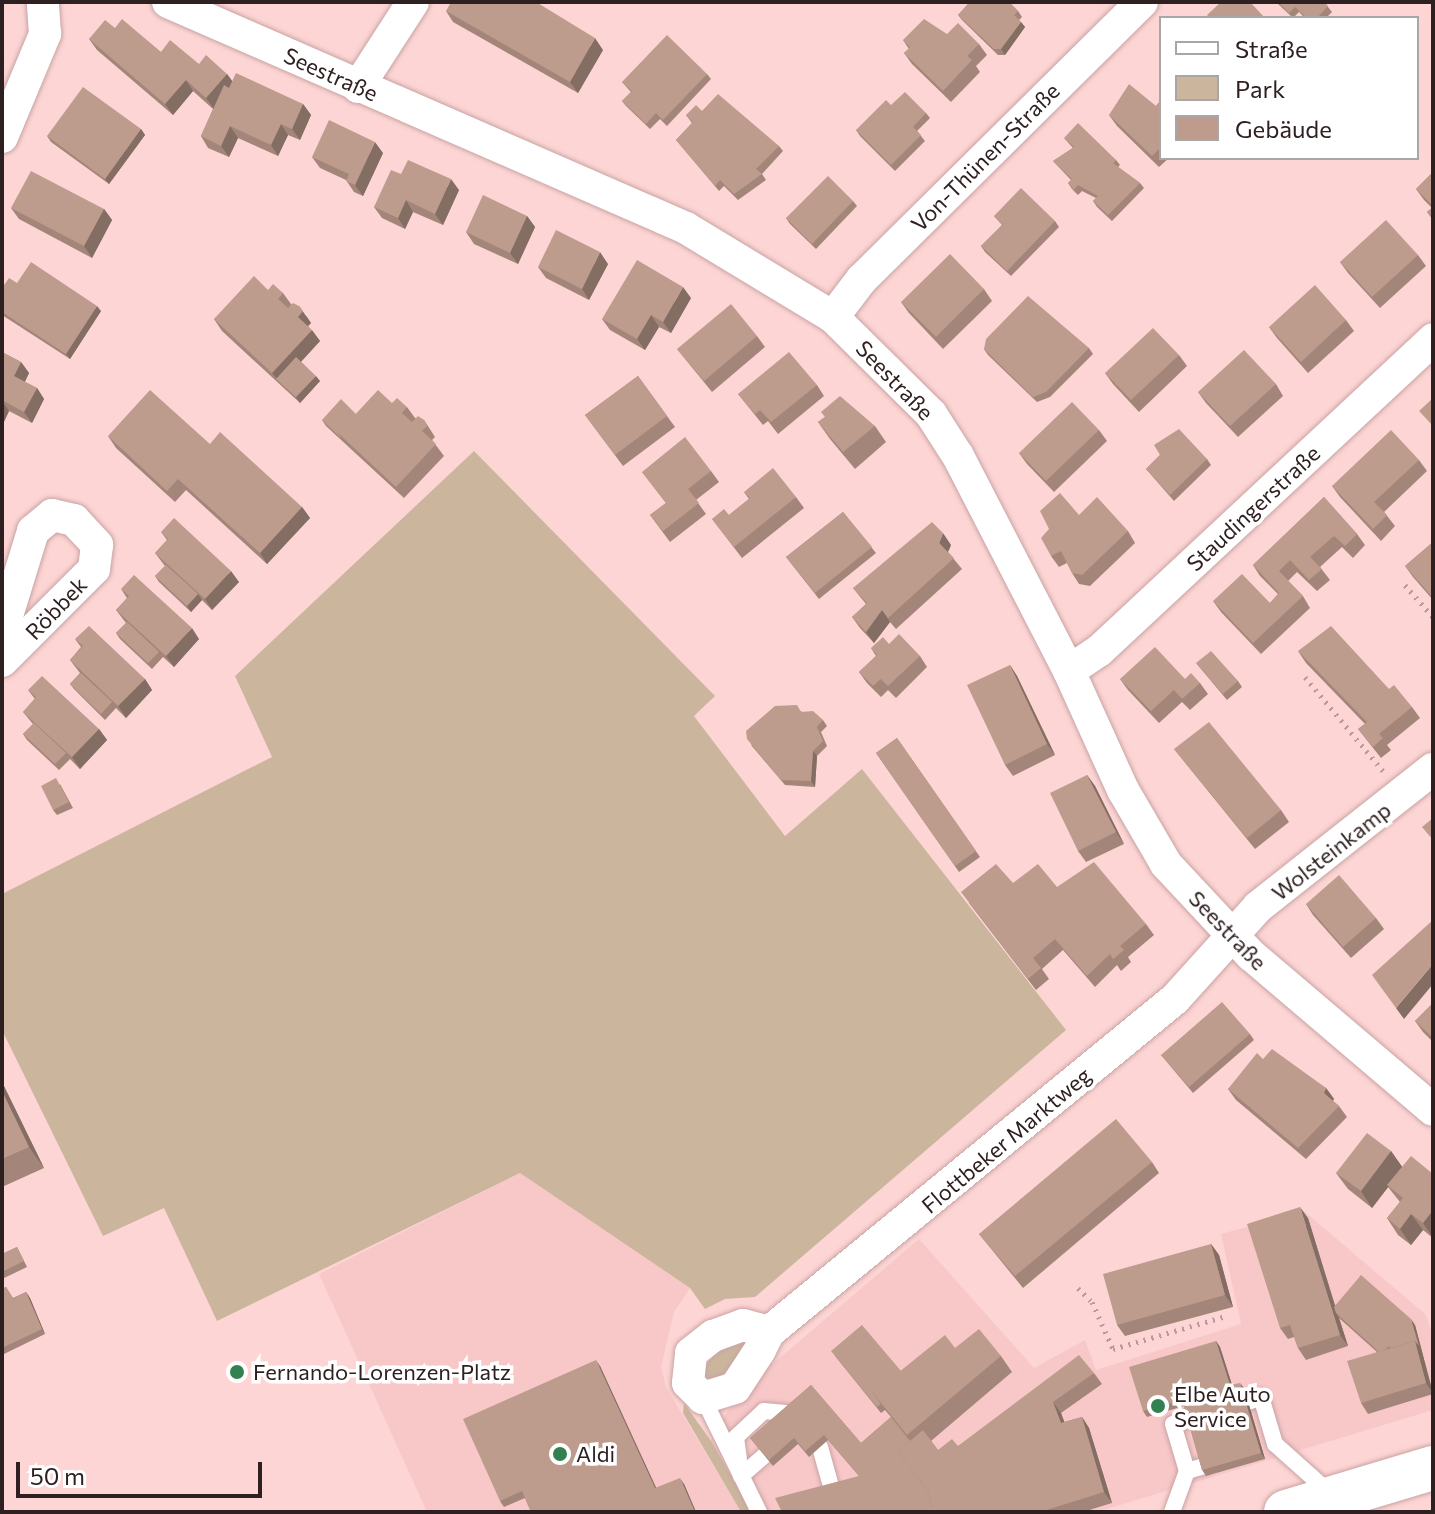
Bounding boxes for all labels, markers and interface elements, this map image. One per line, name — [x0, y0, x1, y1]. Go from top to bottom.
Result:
legend — [1159, 16, 1419, 160]
text: Straße — [1235, 34, 1308, 63]
street label: Seestraße — [280, 42, 382, 106]
text: Park — [1235, 74, 1285, 103]
street label: Von-Thünen-Straße — [905, 77, 1065, 237]
text: Gebäude — [1235, 114, 1332, 143]
street label: Seestraße — [851, 335, 939, 425]
street label: Staudingerstraße — [1181, 440, 1325, 576]
street label: Röbbek — [20, 571, 92, 645]
street label: Wolsteinkamp — [1266, 796, 1396, 906]
street label: Seestraße — [1184, 885, 1272, 975]
street label: Flottbeker Marktweg — [916, 1062, 1096, 1218]
place label: Fernando-Lorenzen-Platz — [253, 1359, 511, 1385]
marker: Fernando-Lorenzen-Platz — [228, 1363, 246, 1381]
place label: Elbe Auto Service — [1174, 1380, 1271, 1432]
marker: Elbe Auto Service — [1149, 1397, 1167, 1415]
place label: Aldi — [576, 1441, 615, 1467]
marker: Aldi — [551, 1445, 569, 1463]
scale bar — [20, 1446, 266, 1496]
text: 50 m — [30, 1461, 85, 1490]

